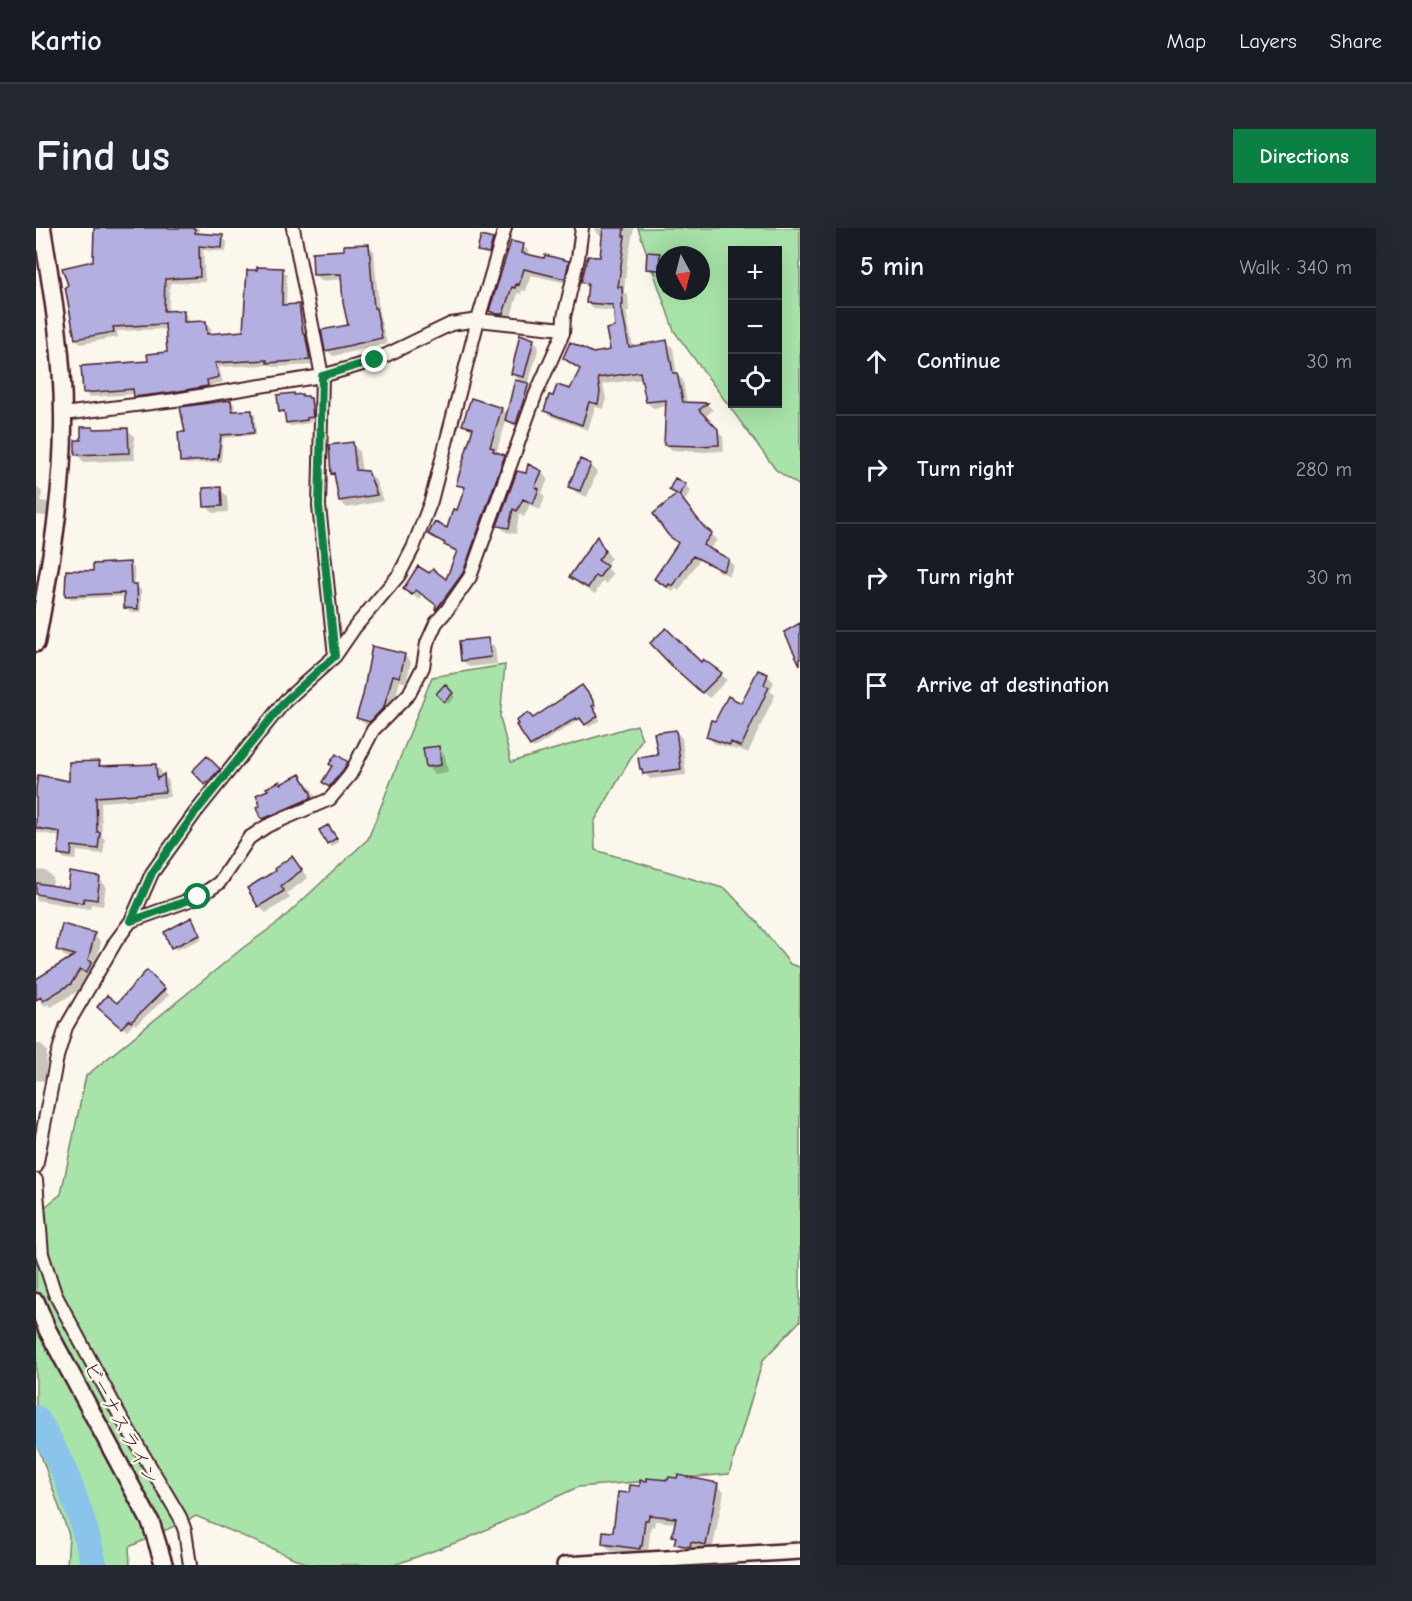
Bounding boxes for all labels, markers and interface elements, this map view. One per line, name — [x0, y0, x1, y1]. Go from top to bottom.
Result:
text: Kartio — [30, 25, 102, 57]
text: Map — [1167, 29, 1206, 53]
text: Layers — [1239, 29, 1297, 53]
text: Share — [1330, 29, 1382, 53]
button: Directions — [1233, 129, 1376, 183]
text: Find us — [36, 132, 170, 181]
north arrow — [656, 246, 710, 300]
map controls — [728, 246, 782, 408]
button: + — [728, 246, 782, 300]
text: 5 min — [860, 252, 924, 282]
text: Walk · 340 m — [1240, 256, 1352, 279]
button: − — [728, 300, 782, 354]
icon: ahead — [860, 345, 893, 378]
route end — [361, 346, 387, 372]
text: Continue — [917, 348, 1000, 374]
text: 30 m — [1306, 350, 1352, 373]
button: locate — [728, 354, 782, 408]
icon: right — [860, 453, 893, 486]
text: Turn right — [917, 456, 1014, 482]
text: 280 m — [1296, 458, 1352, 481]
icon: right — [860, 561, 893, 594]
text: Turn right — [917, 564, 1014, 590]
text: 30 m — [1306, 566, 1352, 589]
icon: arrive — [860, 669, 893, 702]
text: Arrive at destination — [917, 672, 1109, 698]
route start — [184, 883, 210, 909]
street label: ビーナスライン — [79, 1357, 163, 1489]

